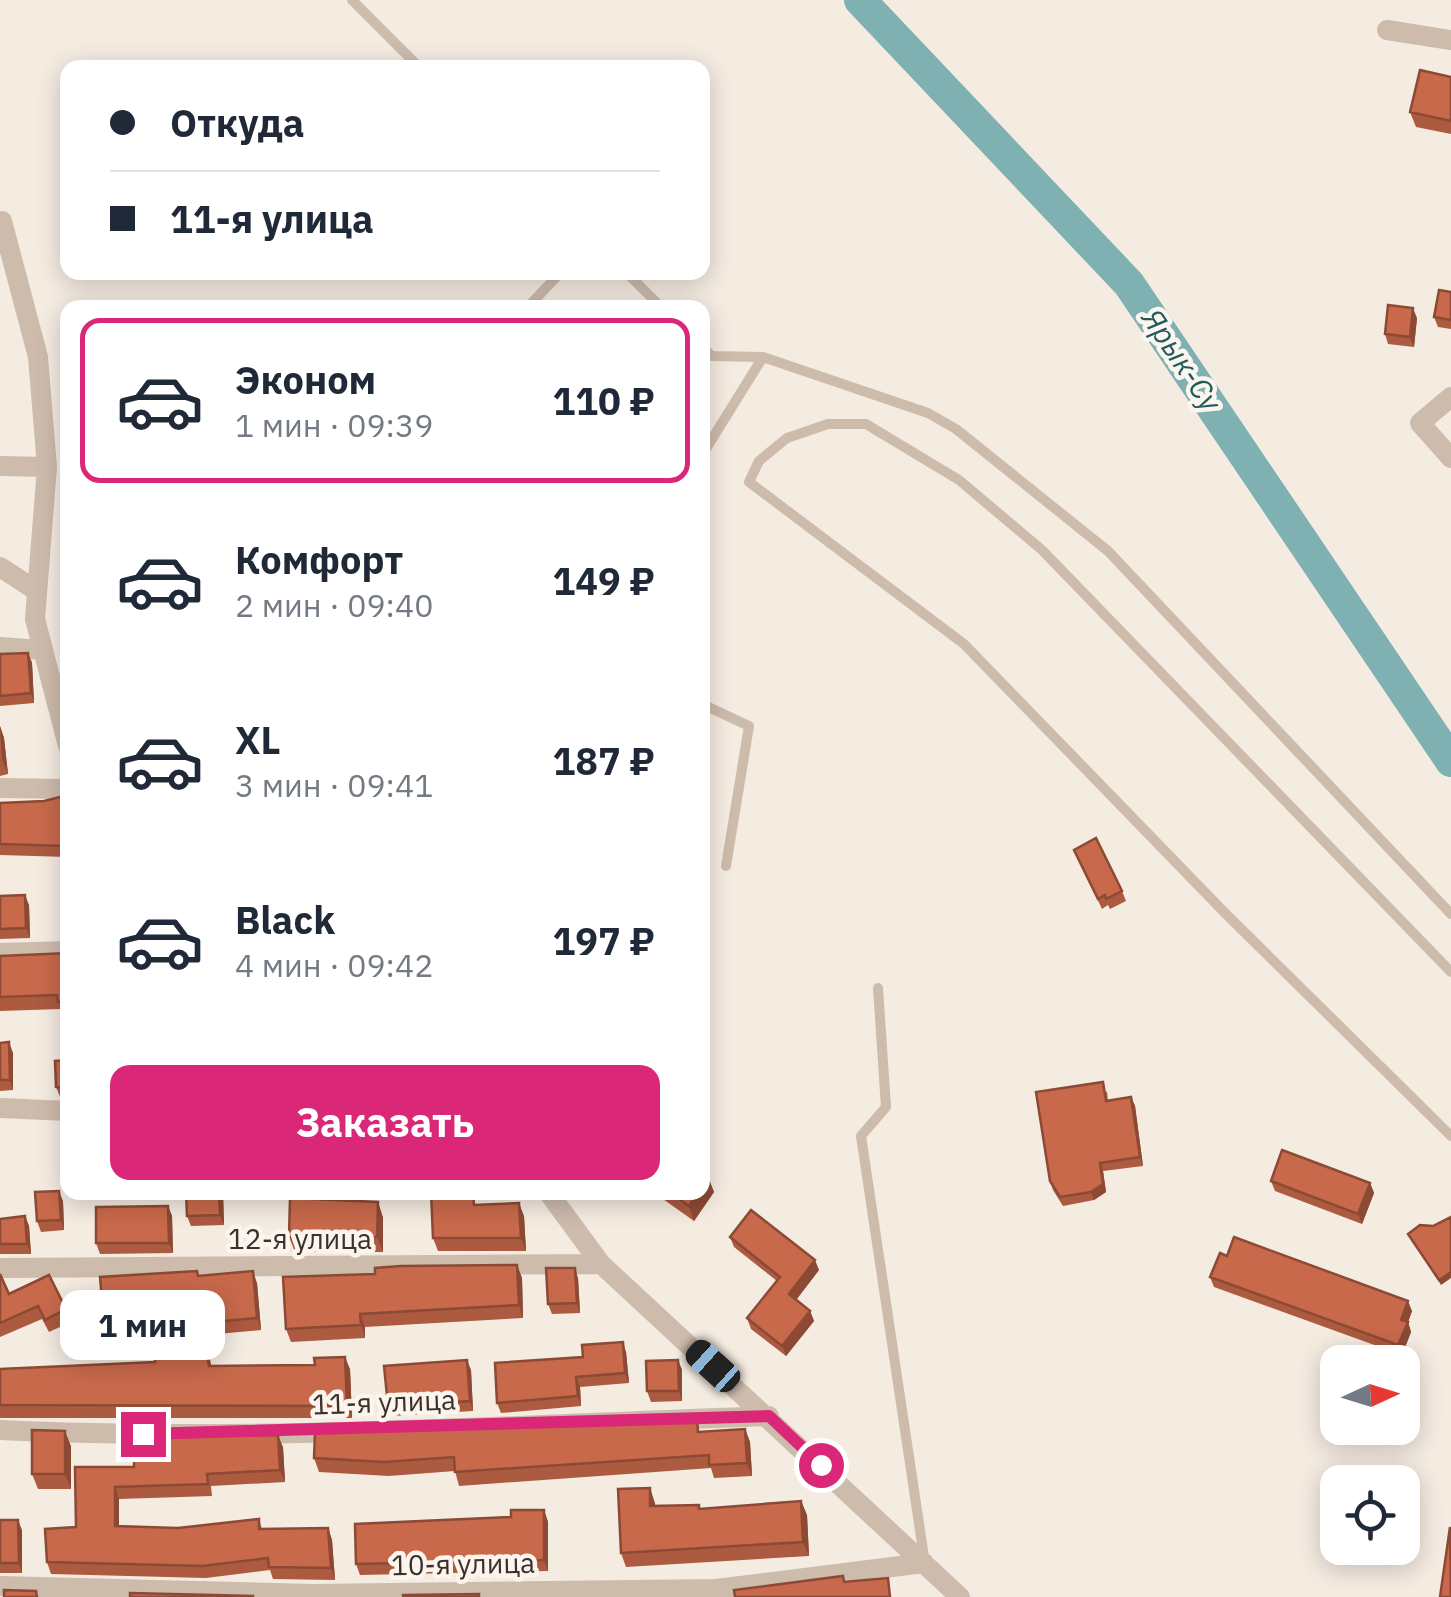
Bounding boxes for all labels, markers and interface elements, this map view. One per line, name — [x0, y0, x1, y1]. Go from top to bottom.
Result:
text: Откуда — [170, 98, 304, 147]
text: 11-я улица — [170, 194, 374, 243]
water label: Ярык-Су — [1133, 299, 1232, 420]
text: Эконом — [235, 355, 376, 404]
icon: car — [115, 356, 205, 446]
text: 110 ₽ — [553, 376, 655, 425]
text: 1 мин · 09:39 — [235, 404, 433, 446]
text: Комфорт — [235, 535, 403, 584]
icon: car — [115, 536, 205, 626]
text: 149 ₽ — [553, 556, 655, 605]
text: 2 мин · 09:40 — [235, 584, 433, 626]
text: XL — [235, 715, 281, 764]
icon: car — [115, 716, 205, 806]
text: 187 ₽ — [553, 736, 655, 785]
text: 3 мин · 09:41 — [235, 764, 433, 806]
text: Black — [235, 895, 335, 944]
icon: car — [115, 896, 205, 986]
text: 197 ₽ — [553, 916, 655, 965]
text: 4 мин · 09:42 — [235, 944, 433, 986]
button: Заказать — [110, 1065, 660, 1180]
street label: 12-я улица — [228, 1220, 372, 1257]
callout: 1 мин — [61, 1289, 226, 1359]
text: 1 мин — [98, 1304, 187, 1346]
car — [681, 1335, 745, 1397]
north arrow — [1320, 1345, 1420, 1445]
map controls — [1320, 1345, 1420, 1565]
street label: 11-я улица — [311, 1380, 457, 1423]
route end — [121, 1412, 166, 1457]
route start — [799, 1443, 844, 1488]
button: locate — [1320, 1465, 1420, 1565]
street label: 10-я улица — [391, 1544, 535, 1583]

